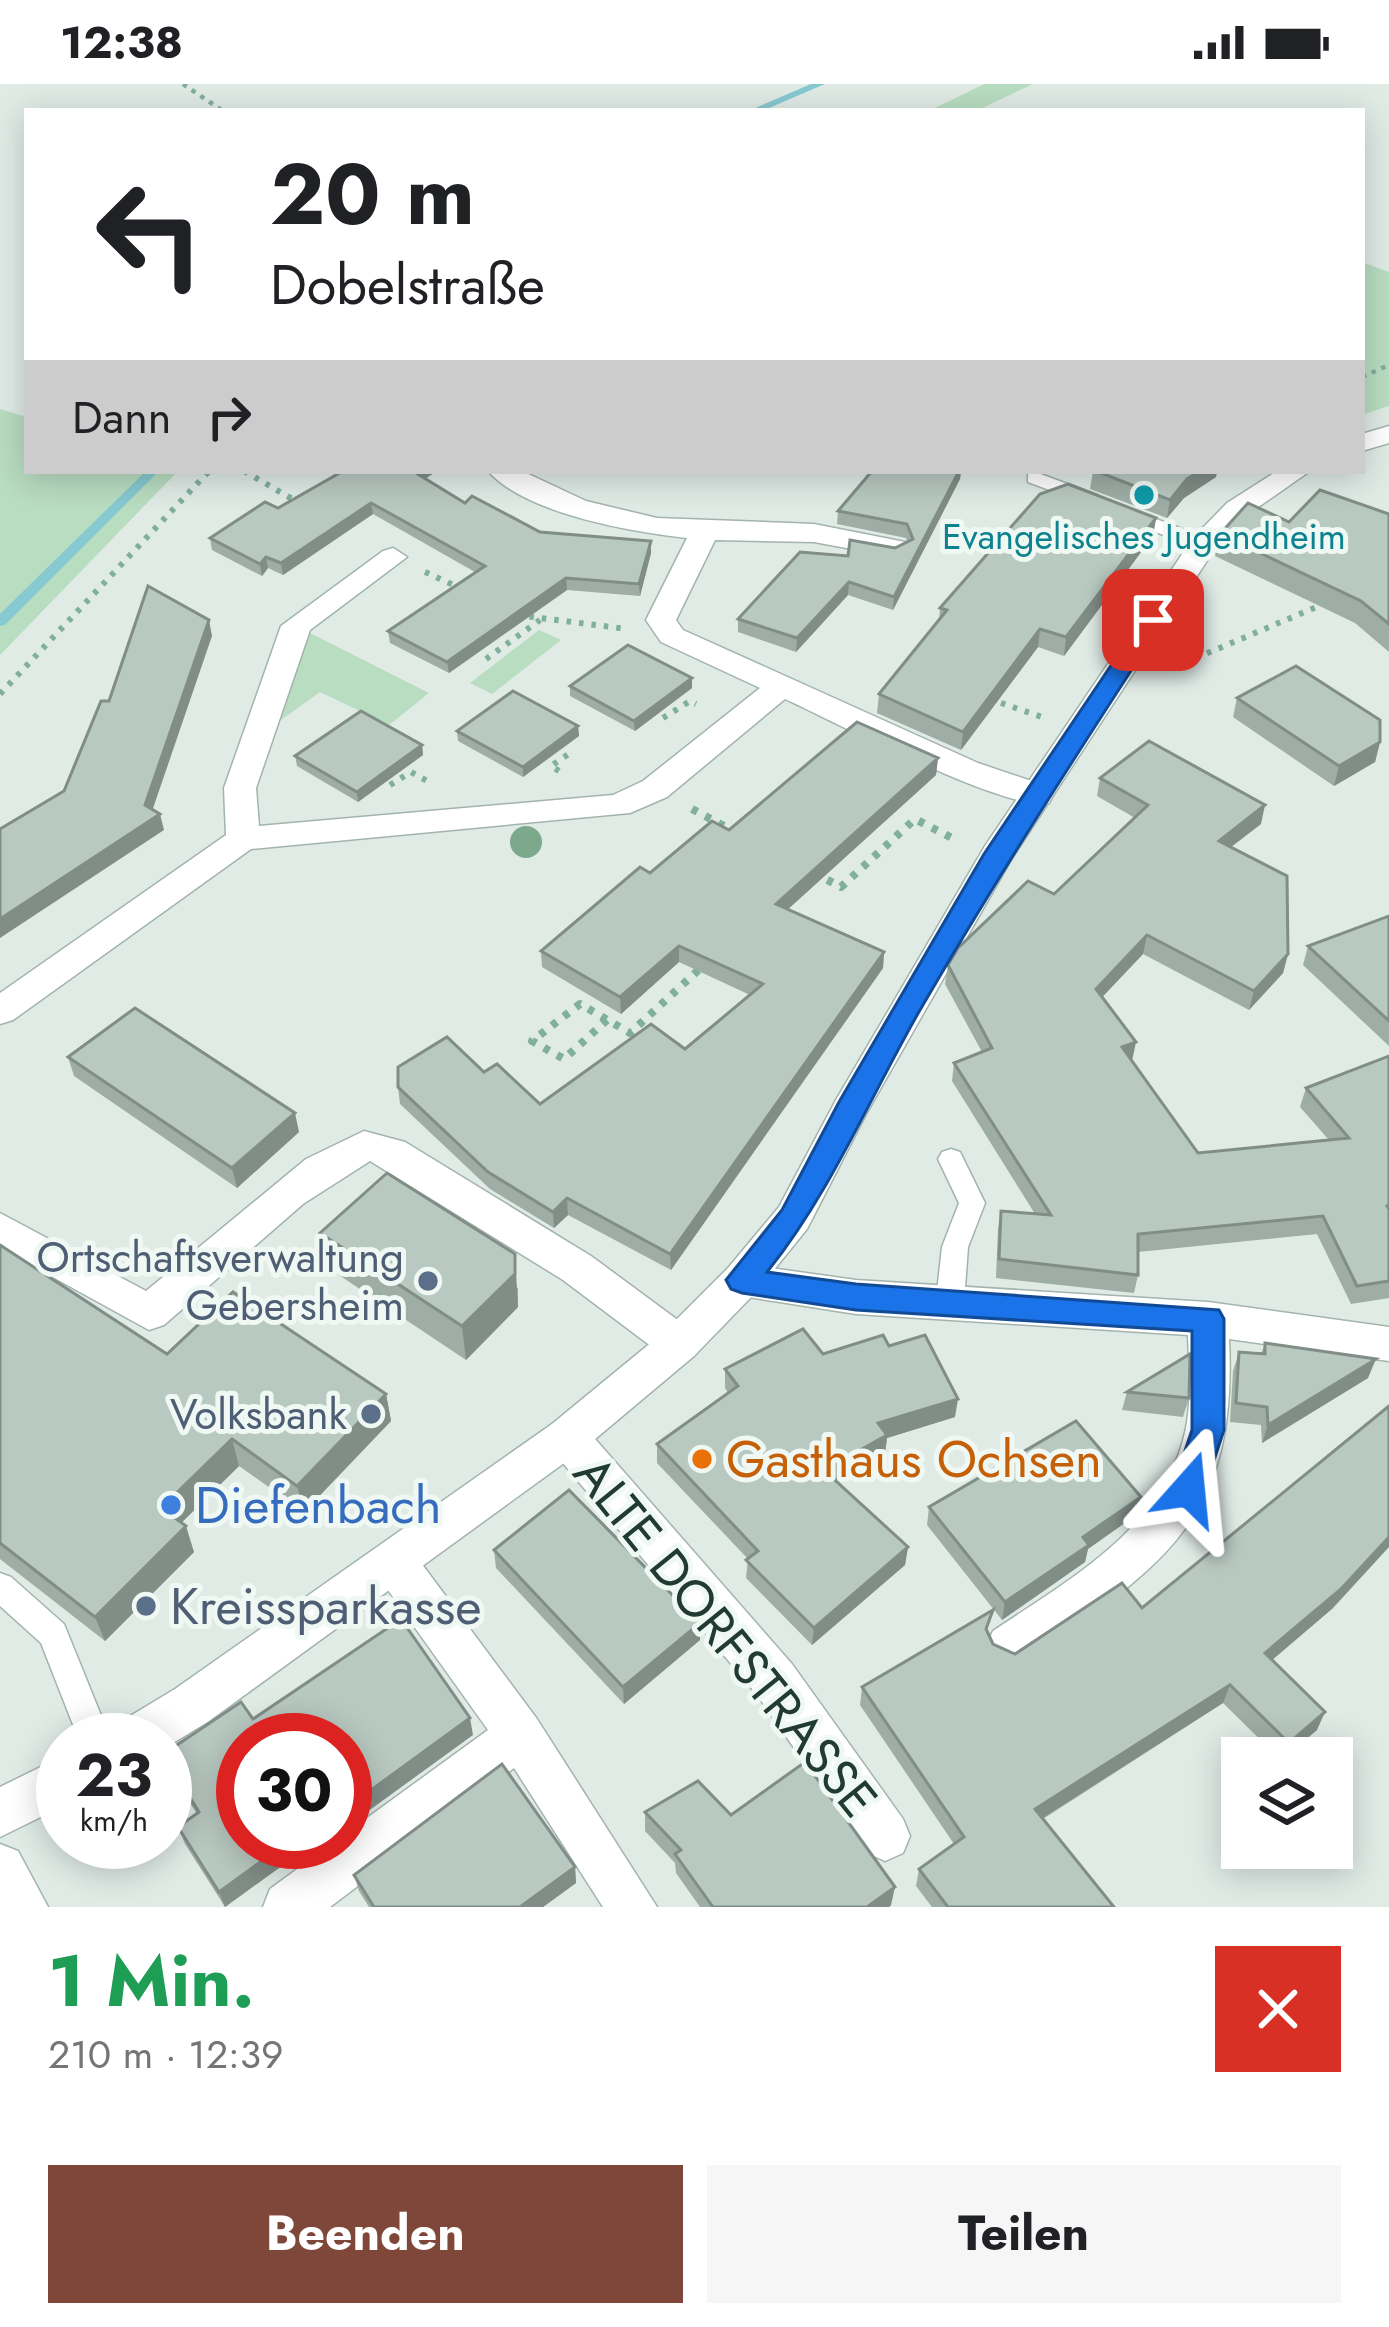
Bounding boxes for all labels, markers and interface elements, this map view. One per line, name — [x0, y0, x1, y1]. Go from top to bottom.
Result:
text: 12:38 — [60, 10, 183, 75]
text: 20 m — [270, 134, 475, 256]
icon: left — [72, 156, 228, 312]
text: Dobelstraße — [270, 246, 545, 324]
icon: right — [196, 384, 262, 450]
text: Dann — [72, 385, 172, 450]
marker: Evangelisches Jugendheim — [1131, 482, 1157, 508]
place label: Evangelisches Jugendheim — [942, 510, 1346, 562]
pin — [1102, 569, 1204, 671]
icon: arrive — [1120, 587, 1186, 653]
place label: Ortschaftsverwaltung Gebersheim — [37, 1227, 404, 1336]
marker: Ortschaftsverwaltung Gebersheim — [415, 1268, 441, 1294]
place label: Volksbank — [170, 1384, 348, 1445]
marker: Volksbank — [358, 1401, 384, 1427]
place label: Gasthaus Ochsen — [726, 1422, 1102, 1496]
position arrow — [1126, 1426, 1252, 1552]
street label: ALTE DORFSTRASSE — [557, 1439, 895, 1833]
marker: Gasthaus Ochsen — [689, 1446, 715, 1472]
place label: Diefenbach — [195, 1468, 442, 1542]
marker: Diefenbach — [158, 1492, 184, 1518]
place label: Kreissparkasse — [170, 1569, 482, 1643]
marker: Kreissparkasse — [133, 1593, 159, 1619]
speed limit sign: 30 — [216, 1713, 372, 1869]
text: 23 — [76, 1732, 152, 1819]
map controls — [1221, 1737, 1353, 1869]
button: layers — [1221, 1737, 1353, 1869]
text: km/h — [80, 1799, 148, 1842]
text: 1 Min. — [48, 1929, 255, 2033]
button: close — [1215, 1946, 1341, 2072]
text: 210 m · 12:39 — [48, 2026, 284, 2083]
button: Beenden — [48, 2165, 683, 2303]
button: Teilen — [707, 2165, 1341, 2303]

